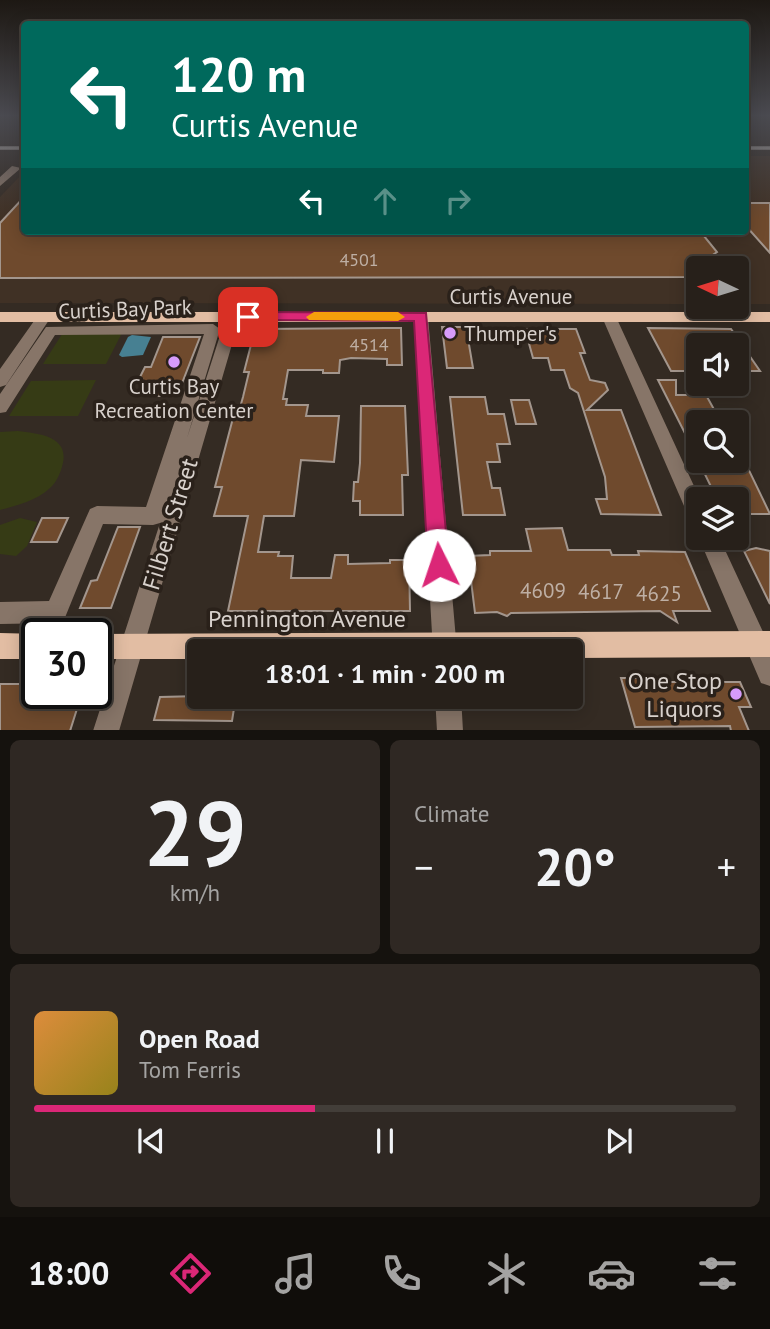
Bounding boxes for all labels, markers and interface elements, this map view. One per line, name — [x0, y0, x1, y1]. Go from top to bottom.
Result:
text: 120 m — [171, 42, 306, 106]
icon: left — [56, 49, 147, 140]
text: Curtis Avenue — [171, 104, 358, 146]
icon: left — [293, 182, 331, 220]
icon: ahead — [366, 182, 404, 220]
icon: right — [439, 182, 477, 220]
house number: 4501 — [339, 248, 379, 271]
north arrow — [686, 256, 749, 318]
map controls — [686, 256, 749, 550]
street label: Curtis Avenue — [450, 283, 572, 310]
pin — [218, 287, 278, 347]
street label: Curtis Bay Park — [58, 293, 192, 325]
icon: arrive — [229, 298, 267, 336]
place label: Thumper's — [464, 320, 557, 347]
marker: Thumper's — [442, 325, 458, 341]
house number: 4514 — [349, 333, 389, 356]
button: sound — [686, 333, 749, 396]
marker: Curtis Bay Recreation Center — [166, 354, 182, 370]
place label: Curtis Bay Recreation Center — [95, 373, 253, 424]
button: search — [686, 410, 749, 473]
street label: Filbert Street — [135, 455, 205, 593]
button: layers — [686, 487, 749, 550]
position arrow — [402, 528, 476, 602]
house number: 4609 — [520, 577, 566, 604]
house number: 4617 — [578, 578, 624, 605]
house number: 4625 — [636, 580, 682, 607]
street label: Pennington Avenue — [208, 603, 406, 634]
speed limit sign: 30 — [21, 618, 112, 709]
text: 18:01 · 1 min · 200 m — [265, 657, 505, 690]
place label: One Stop Liquors — [627, 665, 722, 724]
marker: One Stop Liquors — [728, 686, 744, 702]
text: 29 — [143, 773, 247, 891]
text: Climate — [414, 799, 489, 828]
text: 20° — [534, 833, 616, 900]
text: − — [414, 842, 433, 891]
text: + — [717, 842, 736, 891]
text: km/h — [170, 878, 220, 907]
text: Open Road — [139, 1022, 260, 1055]
text: Tom Ferris — [139, 1055, 241, 1084]
icon: previous — [132, 1122, 170, 1160]
icon: pause — [366, 1122, 404, 1160]
icon: next — [600, 1122, 638, 1160]
icon: directions — [166, 1249, 215, 1298]
icon: music — [271, 1249, 320, 1298]
icon: phone — [377, 1249, 426, 1298]
icon: climate — [482, 1249, 531, 1298]
icon: car — [587, 1249, 636, 1298]
icon: filters — [693, 1249, 742, 1298]
text: 18:00 — [28, 1252, 109, 1294]

